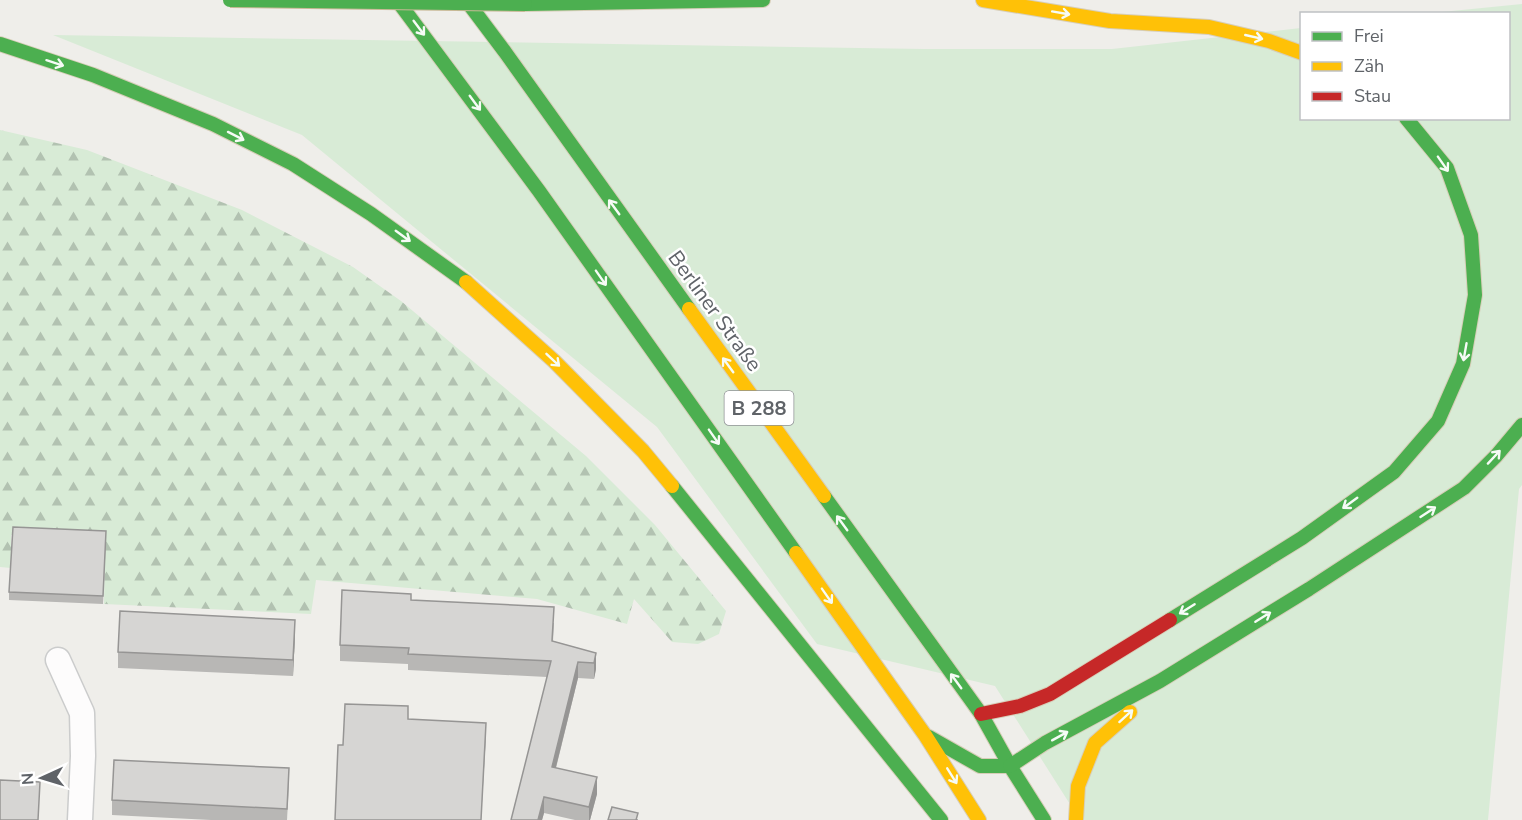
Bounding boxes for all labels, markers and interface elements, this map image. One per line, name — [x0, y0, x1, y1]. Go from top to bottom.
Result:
one-way arrow — [1051, 8, 1071, 19]
legend — [1300, 12, 1510, 120]
one-way arrow — [412, 20, 425, 36]
text: Frei — [1354, 24, 1384, 48]
one-way arrow — [1244, 32, 1263, 44]
text: Zäh — [1354, 54, 1384, 78]
one-way arrow — [46, 58, 65, 69]
text: Stau — [1354, 84, 1391, 108]
one-way arrow — [468, 95, 481, 111]
one-way arrow — [227, 130, 245, 142]
one-way arrow — [1437, 155, 1449, 171]
one-way arrow — [608, 199, 620, 215]
one-way arrow — [394, 230, 410, 242]
street label: Berliner Straße — [662, 245, 768, 377]
one-way arrow — [595, 270, 607, 286]
one-way arrow — [1460, 342, 1471, 361]
one-way arrow — [545, 353, 560, 368]
one-way arrow — [722, 357, 734, 373]
road number: B 288 — [724, 391, 794, 425]
one-way arrow — [708, 429, 720, 445]
one-way arrow — [1487, 450, 1501, 465]
one-way arrow — [1343, 497, 1359, 509]
one-way arrow — [1419, 506, 1436, 518]
one-way arrow — [836, 515, 849, 531]
one-way arrow — [821, 588, 833, 604]
one-way arrow — [1179, 604, 1196, 616]
one-way arrow — [1254, 610, 1271, 622]
one-way arrow — [950, 673, 963, 689]
one-way arrow — [1118, 708, 1133, 723]
one-way arrow — [1050, 730, 1068, 741]
north arrow — [12, 748, 72, 808]
one-way arrow — [946, 767, 958, 784]
text: N — [17, 772, 39, 786]

